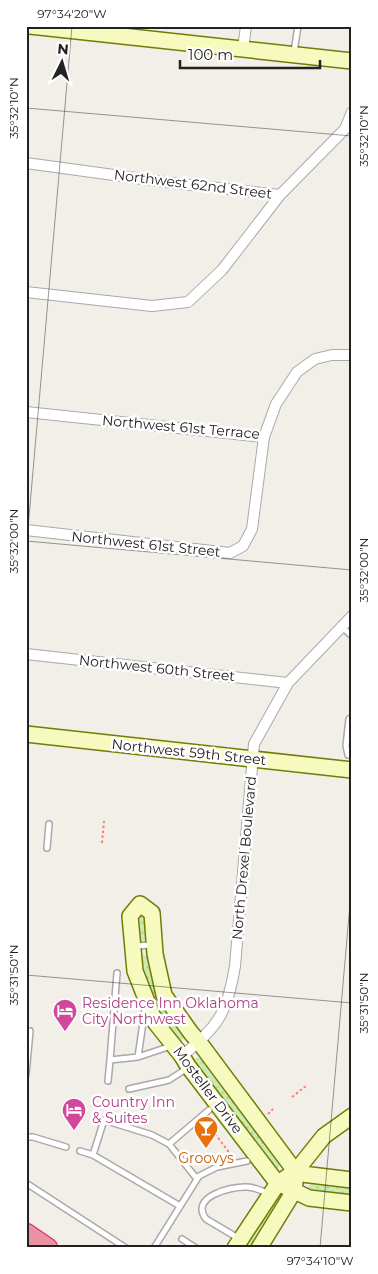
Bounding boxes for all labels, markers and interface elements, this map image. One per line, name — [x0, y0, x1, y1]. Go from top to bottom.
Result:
text: 97°34'20"W — [37, 6, 107, 21]
north arrow — [38, 38, 88, 88]
scale bar — [180, 38, 320, 70]
text: N — [57, 40, 70, 59]
text: 100 m — [188, 45, 233, 64]
text: 35°32'10"N — [6, 77, 21, 139]
text: 35°32'10"N — [356, 105, 371, 167]
street label: Northwest 62nd Street — [113, 165, 273, 203]
street label: Northwest 61st Terrace — [101, 411, 261, 443]
text: 35°32'00"N — [6, 509, 21, 573]
street label: Northwest 61st Street — [71, 527, 222, 561]
text: 35°32'00"N — [356, 538, 371, 602]
street label: Northwest 60th Street — [78, 651, 236, 685]
street label: Northwest 59th Street — [111, 735, 268, 769]
street label: North Drexel Boulevard — [228, 775, 260, 941]
text: 35°31'50"N — [6, 944, 21, 1006]
text: 35°31'50"N — [356, 972, 371, 1034]
place label: Residence Inn Oklahoma City Northwest — [82, 994, 259, 1028]
hotel icon: Residence Inn Oklahoma City Northwest — [52, 998, 78, 1032]
street label: Mosteller Drive — [169, 1043, 247, 1137]
place label: Country Inn & Suites — [92, 1093, 175, 1127]
hotel icon: Country Inn & Suites — [61, 1097, 87, 1131]
bar icon: Groovys — [193, 1115, 219, 1149]
place label: Groovys — [178, 1149, 234, 1167]
text: 97°34'10"W — [286, 1253, 354, 1268]

